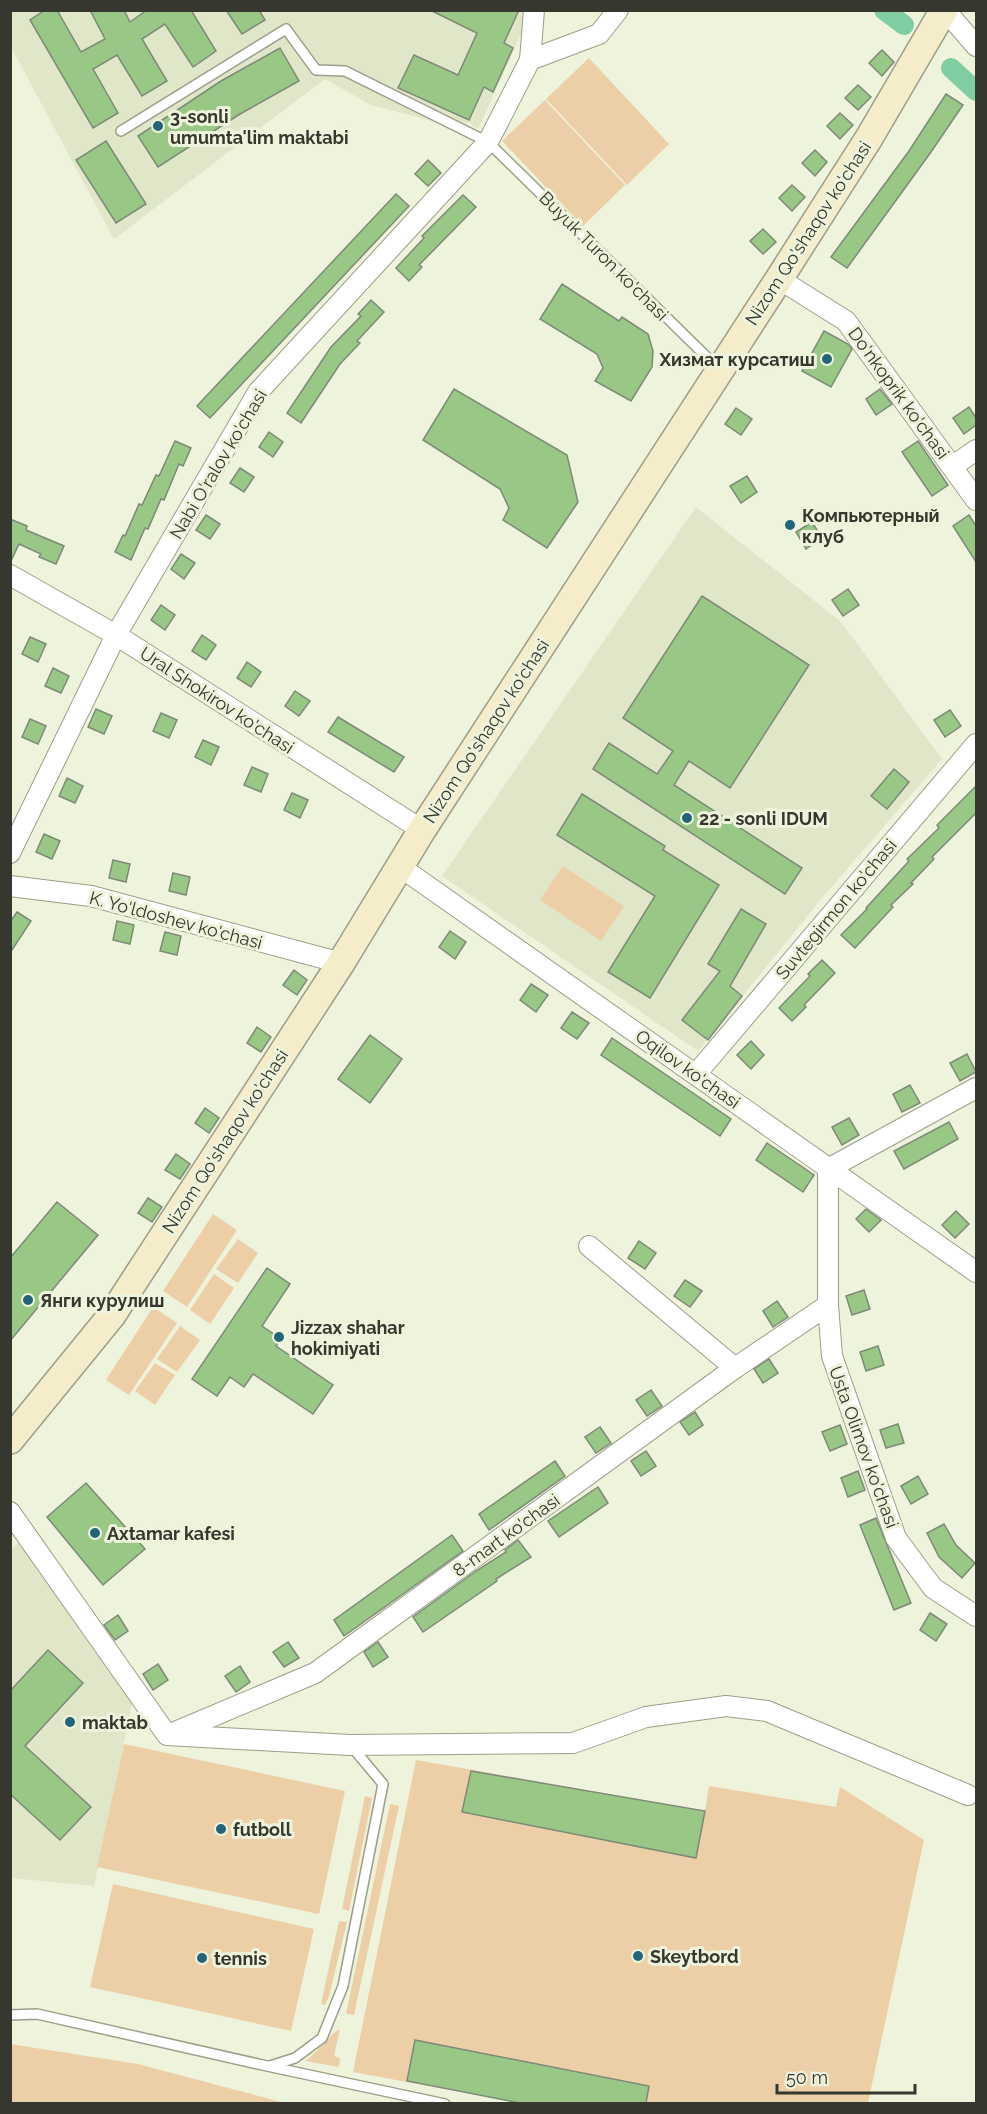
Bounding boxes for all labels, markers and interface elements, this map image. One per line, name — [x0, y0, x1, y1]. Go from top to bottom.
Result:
place label: 3-sonli umumta'lim maktabi — [170, 106, 349, 148]
marker: 3-sonli umumta'lim maktabi — [151, 119, 165, 133]
street label: Nizom Qo'shaqov ko'chasi — [741, 137, 875, 329]
street label: Buyuk Turon ko'chasi — [535, 187, 673, 325]
street label: Do'nkoprik ko'chasi — [844, 323, 954, 463]
place label: Хизмат курсатиш — [658, 349, 815, 370]
marker: Хизмат курсатиш — [820, 352, 834, 366]
street label: Nabi O'ralov ko'chasi — [165, 385, 271, 543]
place label: Компьютерный клуб — [802, 505, 940, 547]
marker: Компьютерный клуб — [783, 518, 797, 532]
street label: Nizom Qo'shaqov ko'chasi — [419, 635, 553, 827]
street label: Ural Shokirov ko'chasi — [136, 642, 298, 758]
place label: 22 - sonli IDUM — [699, 808, 828, 829]
marker: 22 - sonli IDUM — [680, 811, 694, 825]
street label: Suvtegirmon ko'chasi — [771, 835, 901, 983]
street label: K. Yo'ldoshev ko'chasi — [87, 887, 265, 953]
street label: Oqilov ko'chasi — [632, 1025, 744, 1113]
street label: Nizom Qo'shaqov ko'chasi — [158, 1045, 292, 1237]
place label: Янги курулиш — [40, 1290, 164, 1311]
marker: Янги курулиш — [21, 1293, 35, 1307]
place label: Jizzax shahar hokimiyati — [291, 1317, 405, 1359]
marker: Jizzax shahar hokimiyati — [272, 1330, 286, 1344]
street label: Usta Olimov ko'chasi — [825, 1363, 903, 1531]
street label: 8-mart ko'chasi — [449, 1489, 563, 1581]
place label: Axtamar kafesi — [107, 1523, 235, 1544]
marker: Axtamar kafesi — [88, 1526, 102, 1540]
place label: maktab — [82, 1712, 148, 1733]
marker: maktab — [63, 1715, 77, 1729]
place label: futboll — [233, 1819, 292, 1840]
marker: futboll — [214, 1822, 228, 1836]
place label: Skeytbord — [650, 1946, 739, 1967]
place label: tennis — [214, 1948, 267, 1969]
marker: Skeytbord — [631, 1949, 645, 1963]
marker: tennis — [195, 1951, 209, 1965]
scale bar — [777, 2057, 915, 2095]
text: 50 m — [786, 2067, 828, 2088]

